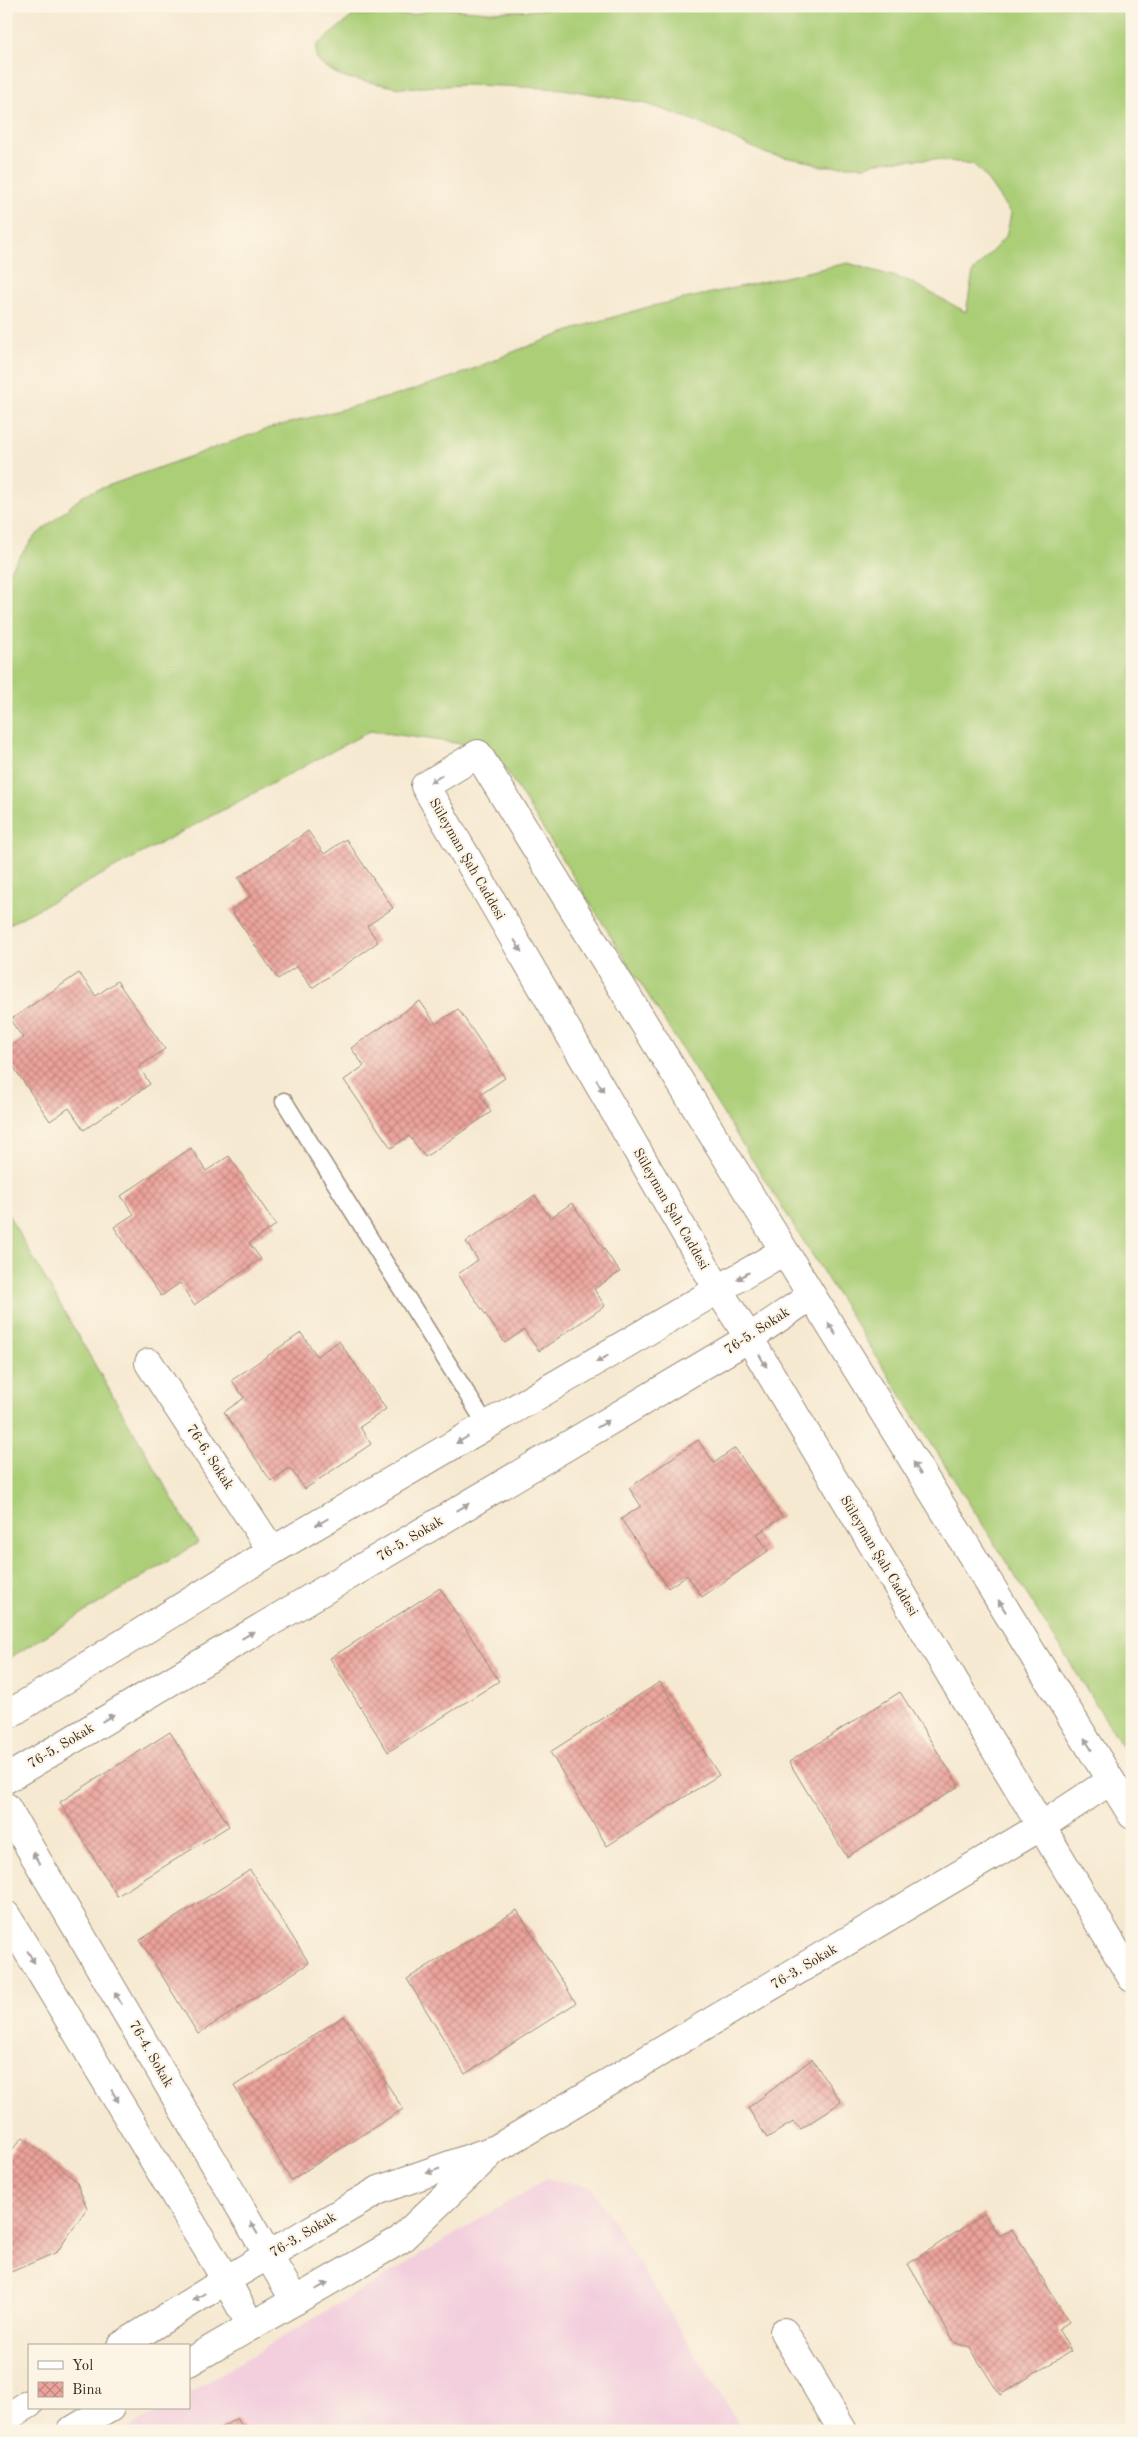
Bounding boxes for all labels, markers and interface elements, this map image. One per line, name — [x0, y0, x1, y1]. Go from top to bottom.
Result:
one-way arrow — [430, 775, 443, 784]
street label: Süleyman Şah Caddesi — [427, 796, 508, 922]
one-way arrow — [514, 938, 522, 953]
one-way arrow — [595, 1080, 604, 1093]
street label: Süleyman Şah Caddesi — [631, 1146, 712, 1272]
one-way arrow — [736, 1272, 749, 1281]
street label: 76-5. Sokak — [722, 1305, 792, 1357]
one-way arrow — [827, 1323, 836, 1336]
one-way arrow — [596, 1354, 609, 1363]
one-way arrow — [758, 1355, 767, 1368]
one-way arrow — [596, 1420, 609, 1429]
street label: 76-6. Sokak — [184, 1422, 236, 1492]
one-way arrow — [456, 1436, 469, 1445]
one-way arrow — [912, 1461, 922, 1474]
street label: Süleyman Şah Caddesi — [838, 1493, 921, 1619]
one-way arrow — [456, 1503, 469, 1512]
street label: 76-5. Sokak — [374, 1514, 446, 1564]
one-way arrow — [314, 1518, 329, 1526]
one-way arrow — [998, 1599, 1007, 1612]
one-way arrow — [241, 1631, 255, 1640]
one-way arrow — [102, 1714, 115, 1723]
street label: 76-5. Sokak — [25, 1721, 97, 1771]
one-way arrow — [1083, 1738, 1092, 1751]
one-way arrow — [32, 1850, 40, 1865]
street label: 76-3. Sokak — [768, 1942, 840, 1992]
one-way arrow — [27, 1950, 36, 1963]
one-way arrow — [114, 1991, 123, 2004]
street label: 76-4. Sokak — [126, 2018, 176, 2090]
one-way arrow — [111, 2090, 120, 2103]
one-way arrow — [426, 2168, 441, 2175]
street label: 76-3. Sokak — [267, 2210, 339, 2260]
one-way arrow — [250, 2221, 258, 2236]
one-way arrow — [315, 2281, 328, 2290]
one-way arrow — [192, 2292, 205, 2302]
legend — [28, 2344, 190, 2410]
text: Yol — [72, 2359, 93, 2374]
text: Bina — [72, 2383, 103, 2398]

